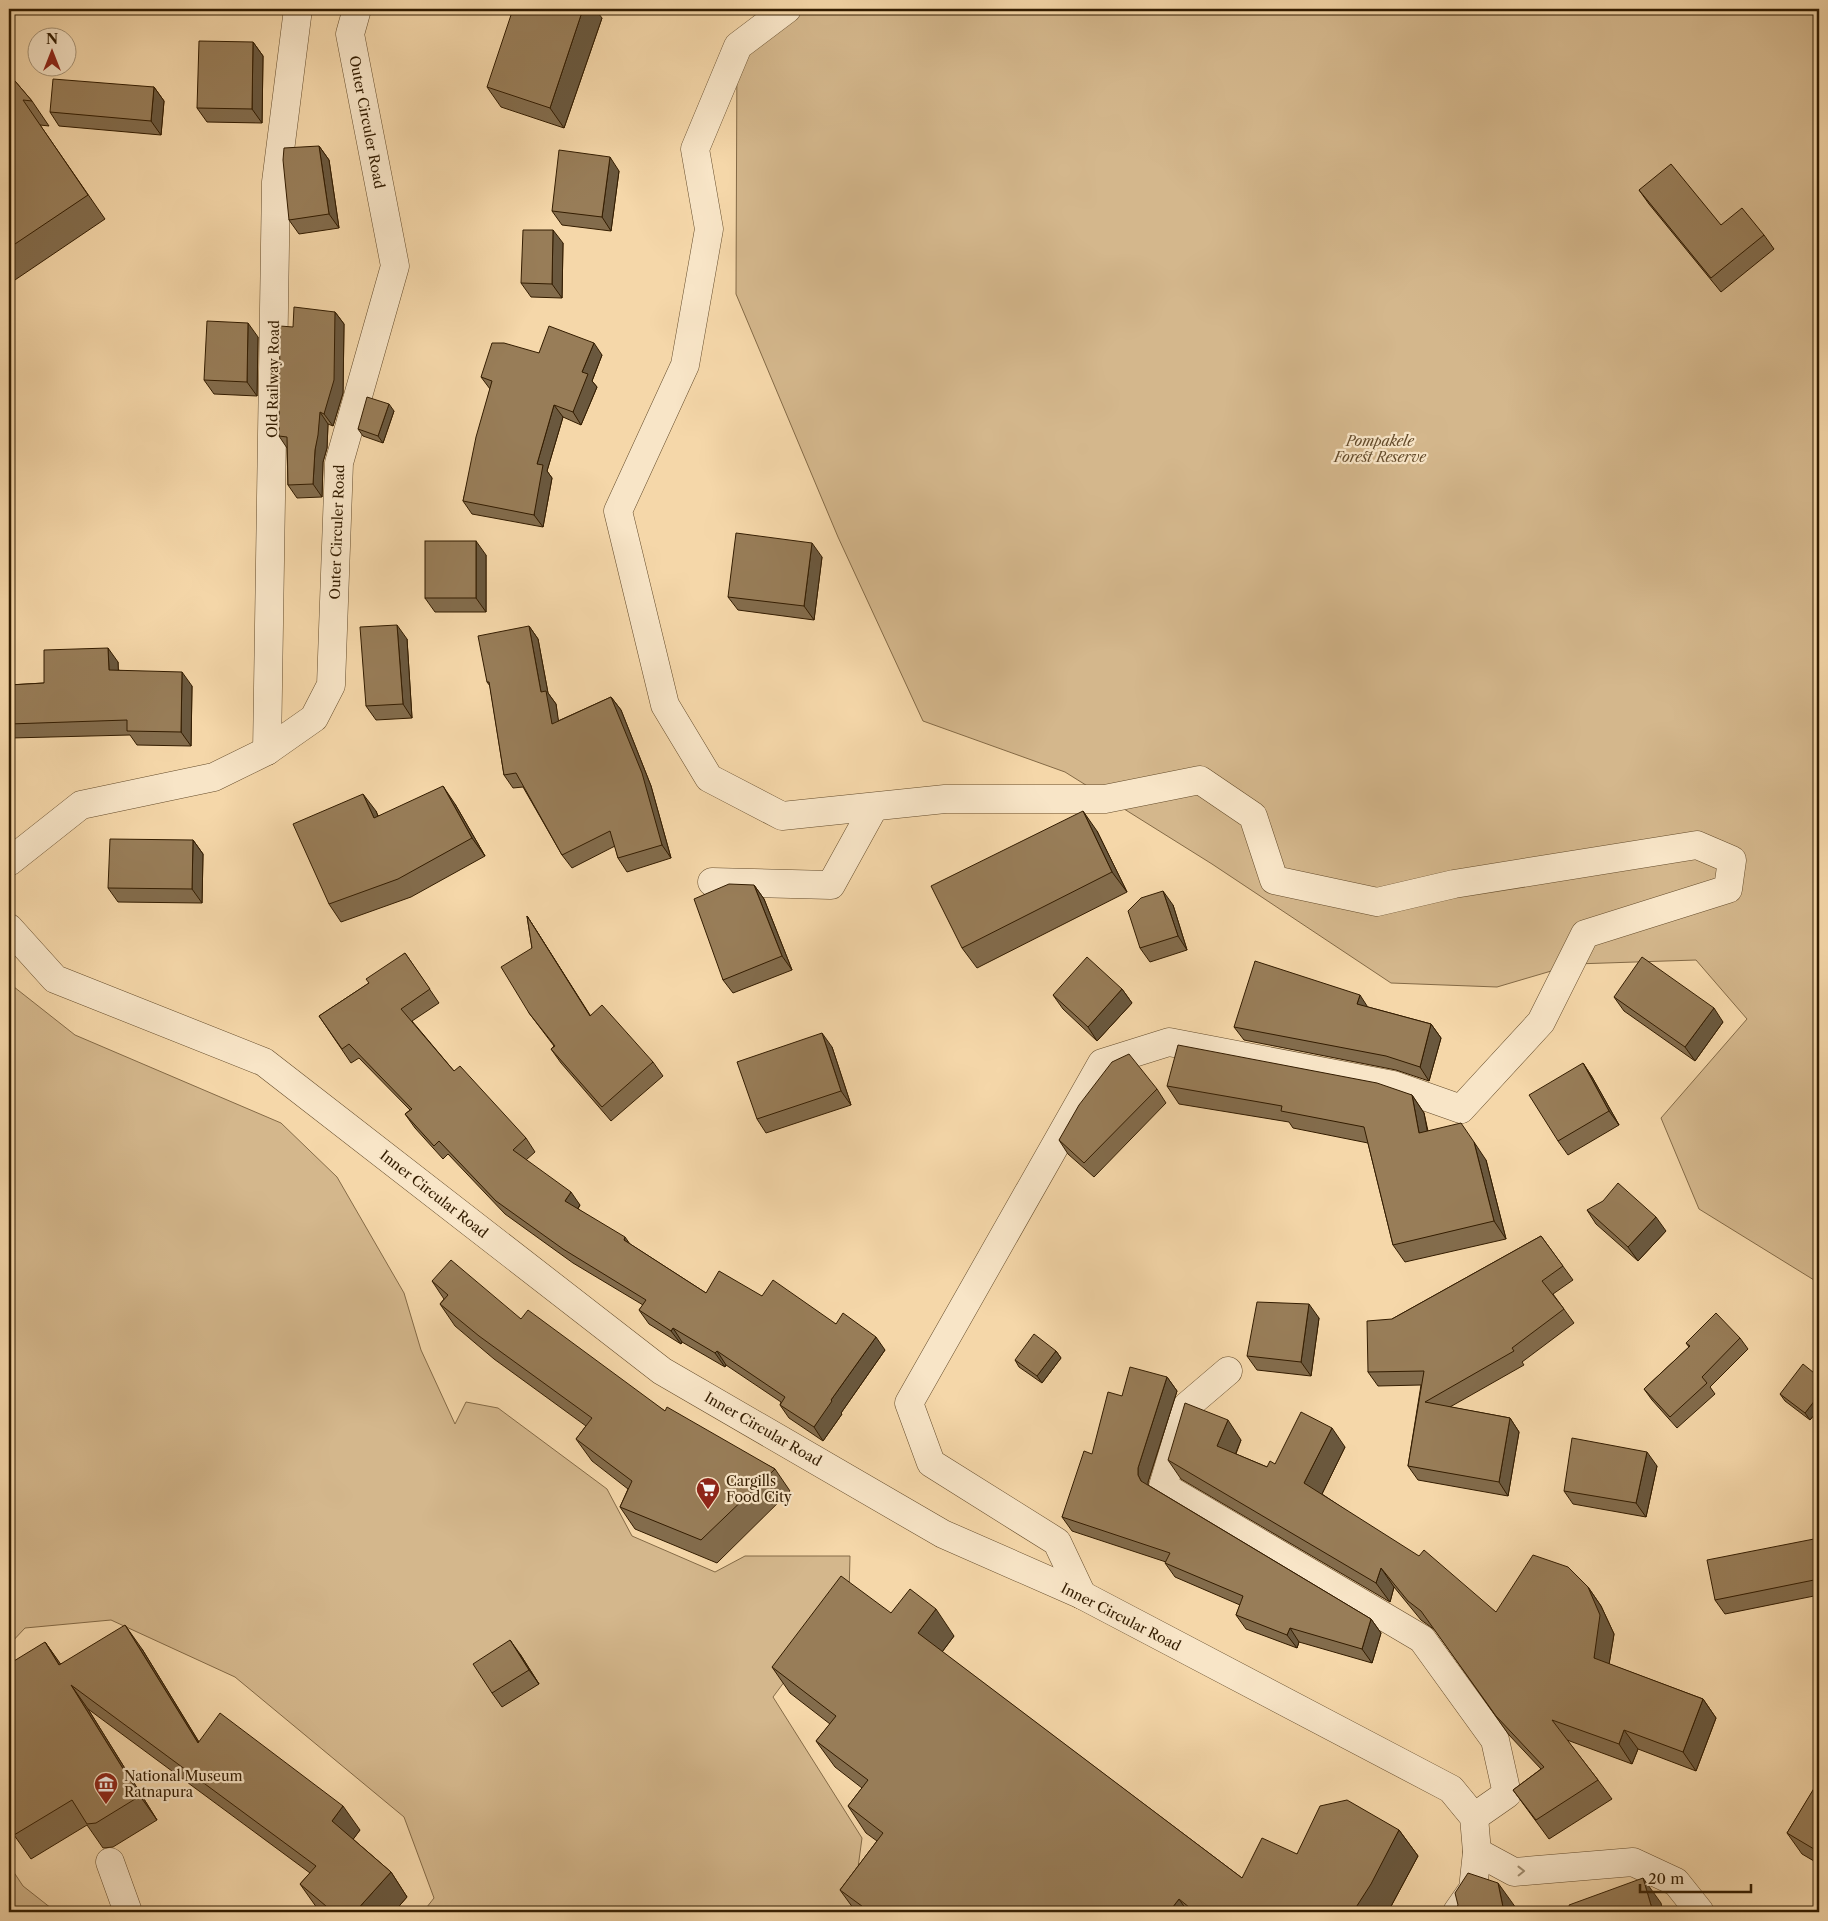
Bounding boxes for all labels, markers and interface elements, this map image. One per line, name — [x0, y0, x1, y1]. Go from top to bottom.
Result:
north arrow — [28, 28, 78, 78]
text: N — [46, 30, 58, 48]
street label: Outer Circuler Road — [345, 54, 389, 190]
street label: Old Railway Road — [263, 320, 283, 438]
park label: Pompakele Forest Reserve — [1333, 432, 1427, 466]
street label: Outer Circuler Road — [326, 464, 348, 600]
street label: Inner Circular Road — [376, 1146, 492, 1242]
street label: Inner Circular Road — [701, 1388, 825, 1470]
place label: Cargills Food City — [726, 1472, 792, 1506]
supermarket icon: Cargills Food City — [695, 1476, 721, 1510]
street label: Inner Circular Road — [1058, 1579, 1184, 1655]
place label: National Museum Ratnapura — [124, 1767, 243, 1801]
museum icon: National Museum Ratnapura — [93, 1771, 119, 1805]
scale bar — [1640, 1861, 1752, 1893]
one-way arrow — [1517, 1866, 1525, 1876]
text: 20 m — [1648, 1869, 1684, 1888]

